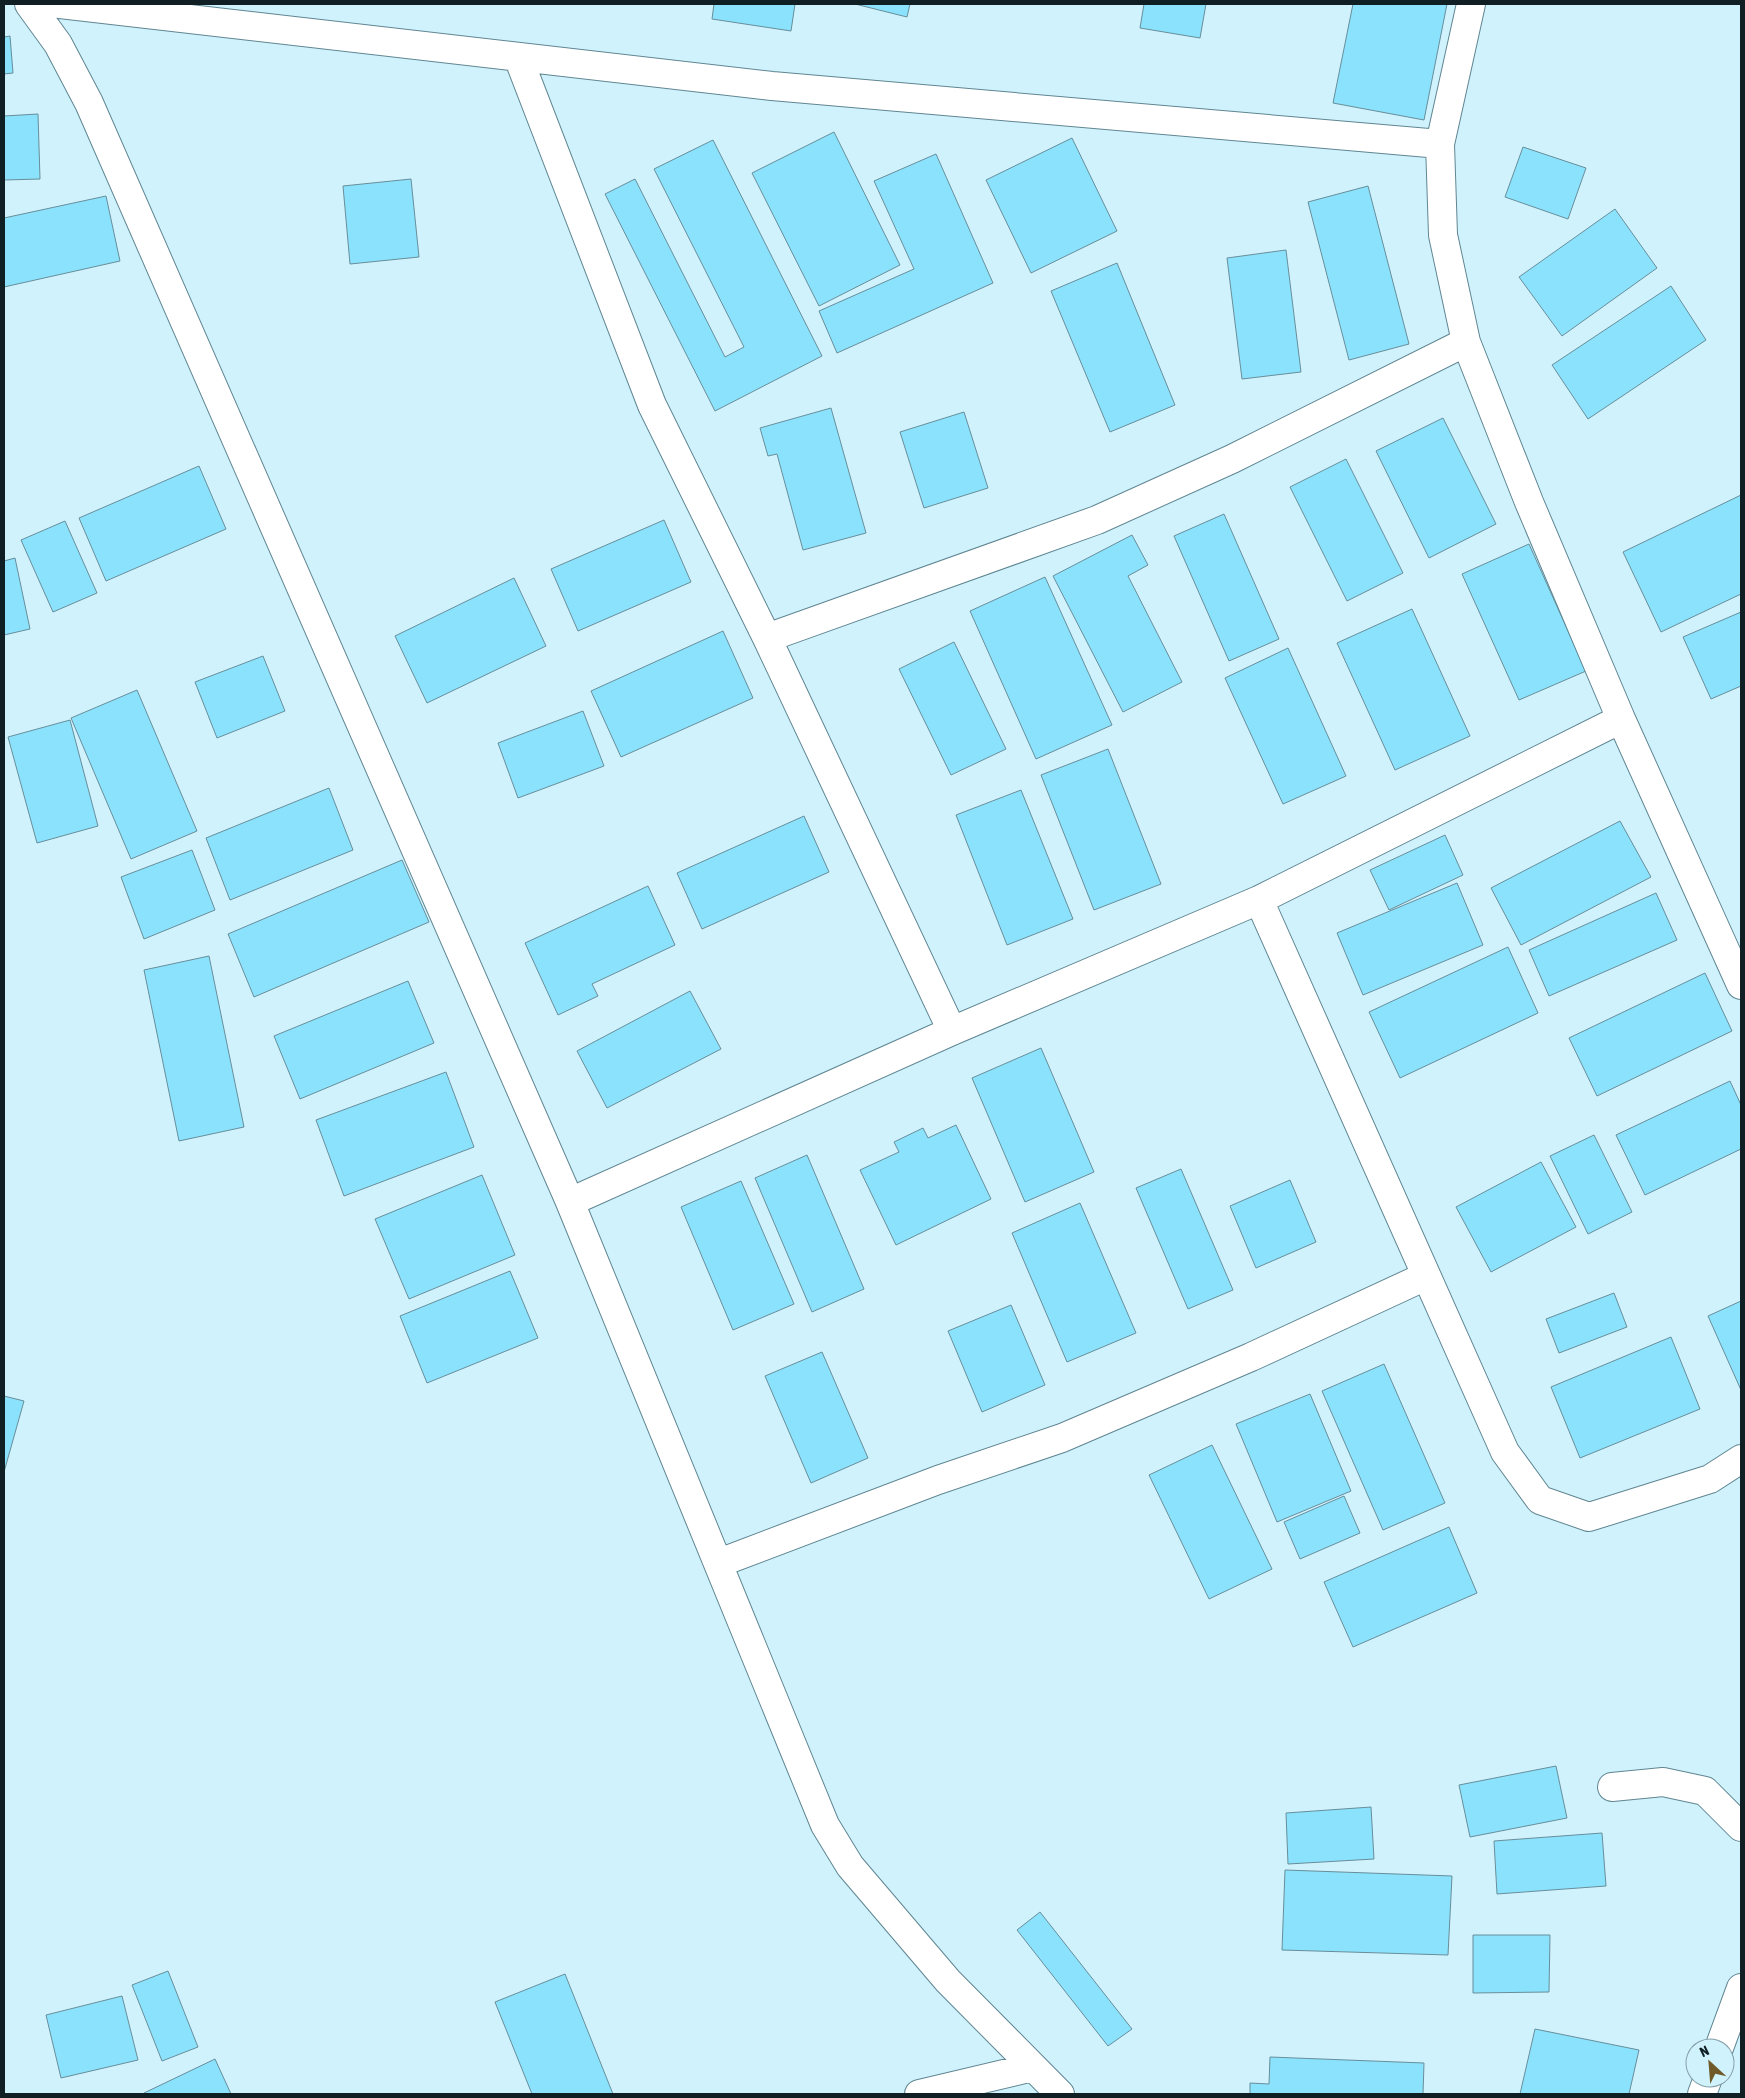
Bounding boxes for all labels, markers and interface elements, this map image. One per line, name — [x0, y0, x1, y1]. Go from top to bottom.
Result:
north arrow — [1685, 2038, 1735, 2088]
text: N — [1697, 2042, 1712, 2060]

